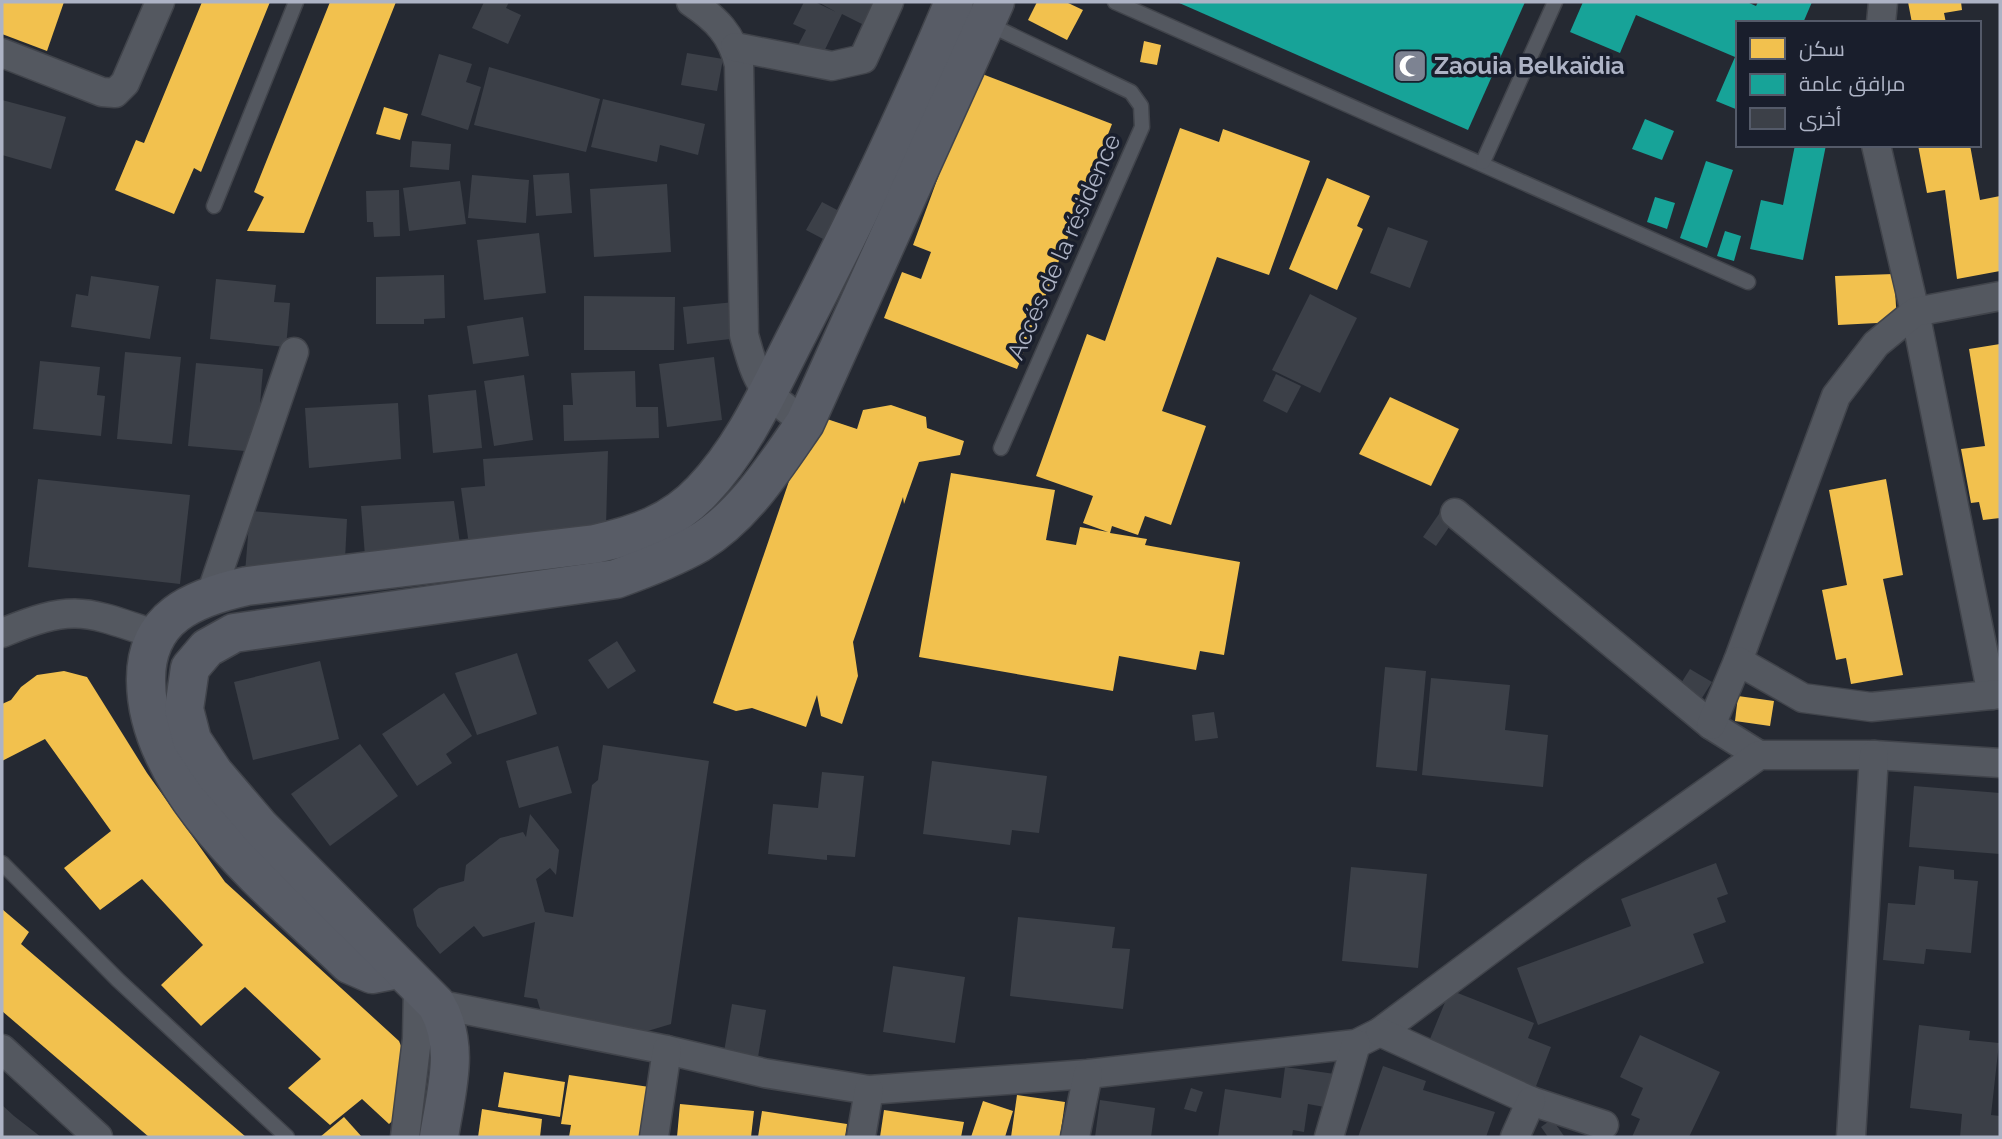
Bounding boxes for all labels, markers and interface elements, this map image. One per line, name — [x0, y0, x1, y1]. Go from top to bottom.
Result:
legend — [1736, 21, 1981, 147]
text: سكن — [1799, 36, 1845, 62]
mosque icon: Zaouia Belkaïdia — [1391, 47, 1429, 85]
place label: Zaouia Belkaïdia — [1434, 51, 1625, 80]
text: مرافق عامة — [1799, 71, 1906, 97]
text: أخرى — [1799, 106, 1841, 132]
street label: Accés de la résidence — [1001, 130, 1126, 364]

